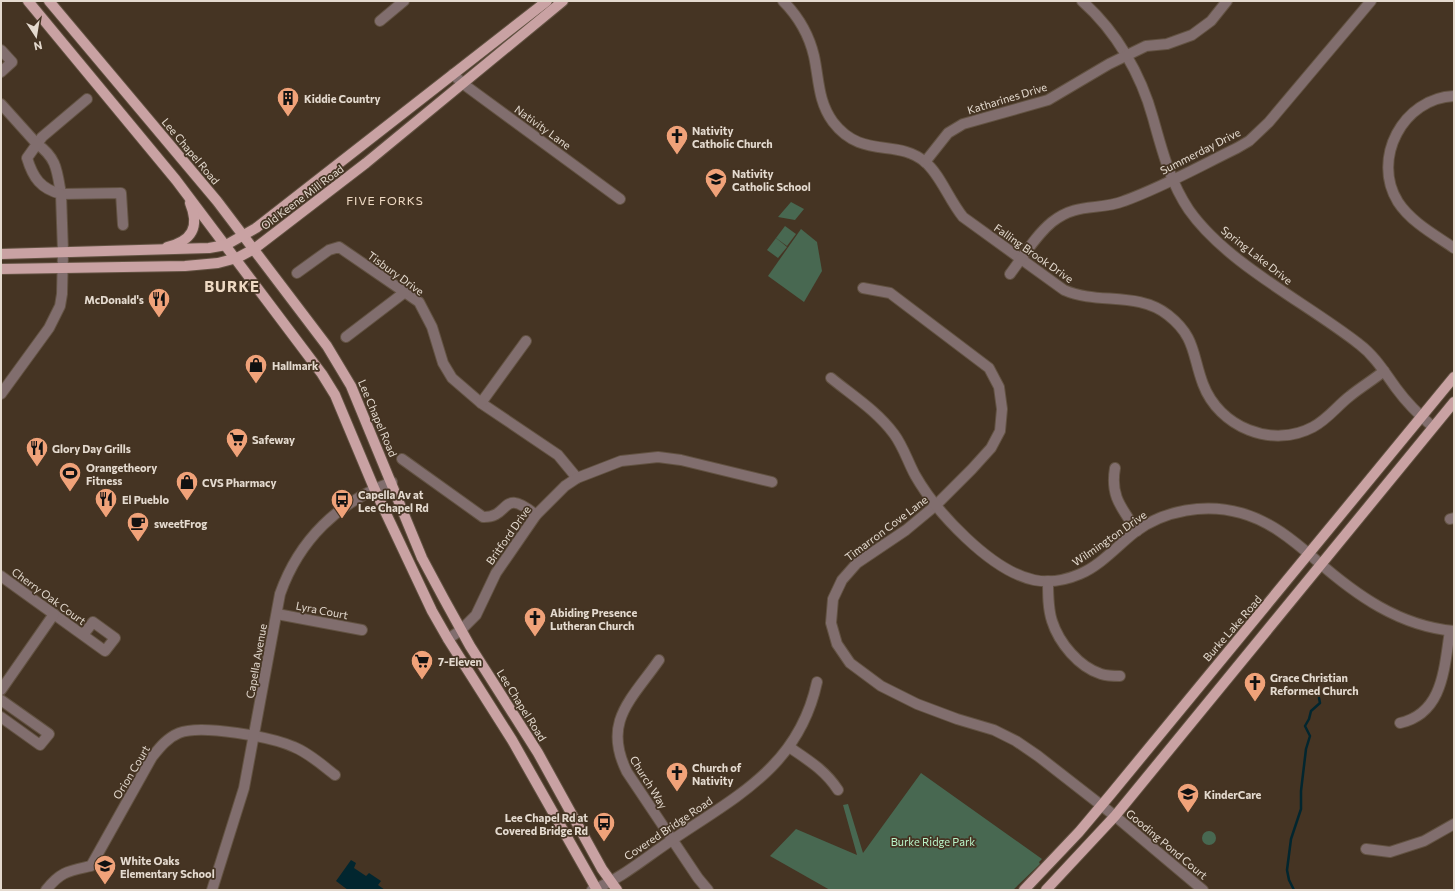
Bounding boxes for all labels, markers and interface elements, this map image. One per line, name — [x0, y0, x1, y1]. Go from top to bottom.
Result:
north arrow — [16, 16, 56, 56]
text: N — [33, 39, 44, 53]
street label: Katharines Drive — [966, 80, 1049, 116]
building icon: Kiddie Country — [275, 85, 301, 118]
place label: Kiddie Country — [304, 92, 381, 105]
street label: Nativity Lane — [512, 102, 574, 152]
street label: Lee Chapel Road — [160, 115, 222, 187]
church icon: Nativity Catholic Church — [664, 123, 690, 156]
place label: Nativity Catholic Church — [692, 124, 773, 150]
street label: Summerday Drive — [1158, 125, 1242, 177]
street label: Old Keene Mill Road — [258, 162, 346, 232]
school or university icon: Nativity Catholic School — [703, 166, 729, 199]
place label: Nativity Catholic School — [732, 167, 811, 193]
district label: FIVE FORKS — [346, 193, 424, 207]
street label: Falling Brook Drive — [992, 221, 1076, 285]
street label: Spring Lake Drive — [1219, 223, 1295, 287]
street label: Tisbury Drive — [365, 248, 427, 298]
district label: BURKE — [204, 277, 260, 295]
restaurant icon: McDonald's — [146, 286, 172, 319]
place label: McDonald's — [84, 293, 144, 306]
shop icon: Hallmark — [243, 352, 269, 385]
place label: Hallmark — [272, 359, 319, 372]
street label: Lee Chapel Road — [356, 377, 400, 459]
supermarket icon: Safeway — [224, 426, 250, 459]
place label: Safeway — [252, 433, 295, 446]
restaurant icon: Glory Day Grills — [24, 435, 50, 468]
place label: Glory Day Grills — [52, 442, 131, 455]
sports icon: Orangetheory Fitness — [57, 460, 83, 493]
place label: Orangetheory Fitness — [86, 461, 157, 487]
shop icon: CVS Pharmacy — [174, 469, 200, 502]
place label: CVS Pharmacy — [202, 476, 276, 489]
restaurant icon: El Pueblo — [93, 486, 119, 519]
bus stop icon: Capella Av at Lee Chapel Rd — [329, 487, 355, 520]
place label: Capella Av at Lee Chapel Rd — [358, 488, 429, 514]
place label: El Pueblo — [122, 493, 169, 506]
street label: Timarron Cove Lane — [842, 493, 930, 563]
street label: Britford Drive — [483, 503, 533, 567]
street label: Wilmington Drive — [1069, 507, 1149, 568]
cafe icon: sweetFrog — [125, 510, 151, 543]
place label: sweetFrog — [154, 517, 207, 530]
street label: Cherry Oak Court — [10, 565, 89, 627]
street label: Burke Lake Road — [1200, 593, 1264, 663]
street label: Lyra Court — [295, 599, 350, 622]
church icon: Abiding Presence Lutheran Church — [522, 605, 548, 638]
place label: Abiding Presence Lutheran Church — [550, 606, 637, 632]
street label: Capella Avenue — [243, 622, 269, 699]
supermarket icon: 7-Eleven — [409, 648, 435, 681]
place label: 7-Eleven — [438, 655, 482, 668]
street label: Lee Chapel Road — [495, 667, 549, 743]
church icon: Grace Christian Reformed Church — [1242, 670, 1268, 703]
place label: Grace Christian Reformed Church — [1270, 671, 1359, 697]
street label: Orion Court — [110, 742, 152, 801]
street label: Church Way — [628, 753, 671, 811]
church icon: Church of Nativity — [664, 760, 690, 793]
place label: Church of Nativity — [692, 761, 742, 787]
school or university icon: KinderCare — [1175, 781, 1201, 814]
place label: KinderCare — [1204, 788, 1262, 801]
street label: Covered Bridge Road — [621, 794, 715, 862]
street label: Gooding Pond Court — [1124, 806, 1211, 882]
bus stop icon: Lee Chapel Rd at Covered Bridge Rd — [591, 810, 617, 843]
place label: Lee Chapel Rd at Covered Bridge Rd — [495, 811, 588, 837]
park label: Burke Ridge Park — [891, 835, 975, 848]
school or university icon: White Oaks Elementary School — [92, 853, 118, 886]
place label: White Oaks Elementary School — [120, 854, 215, 880]

